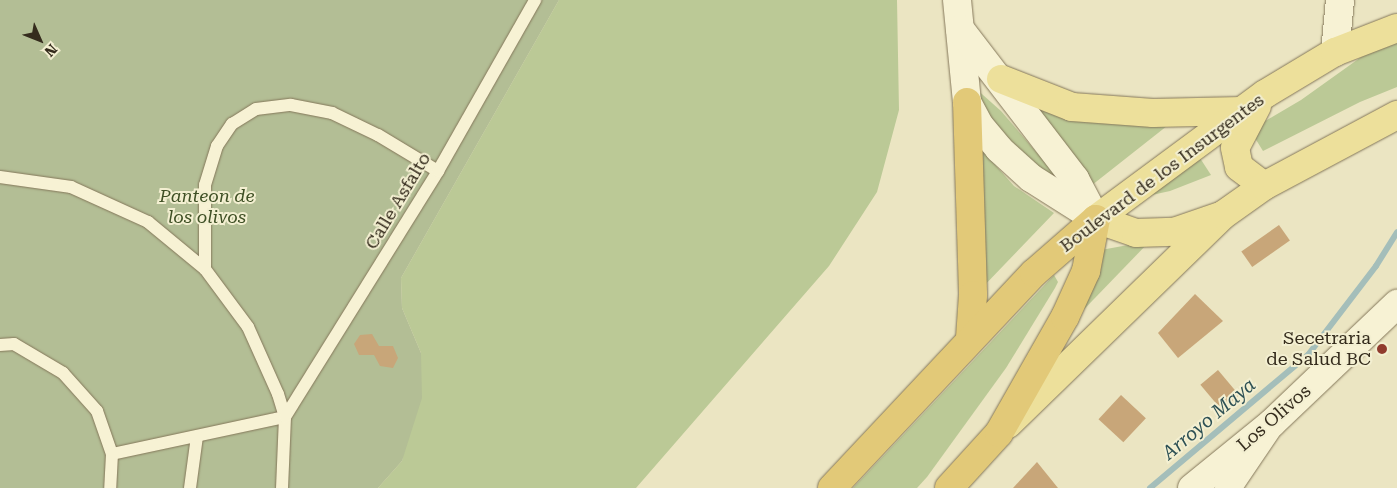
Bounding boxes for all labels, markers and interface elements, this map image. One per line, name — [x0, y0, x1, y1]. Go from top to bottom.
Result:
north arrow — [15, 15, 65, 65]
text: N — [41, 41, 60, 60]
street label: Boulevard de los Insurgentes — [1056, 89, 1268, 257]
street label: Calle Asfalto — [361, 149, 435, 253]
park label: Panteon de los olivos — [159, 186, 255, 228]
place label: Secetraria de Salud BC — [1266, 328, 1371, 370]
marker: Secetraria de Salud BC — [1375, 342, 1389, 356]
water label: Arroyo Maya — [1158, 373, 1260, 465]
street label: Los Olivos — [1233, 380, 1315, 456]

